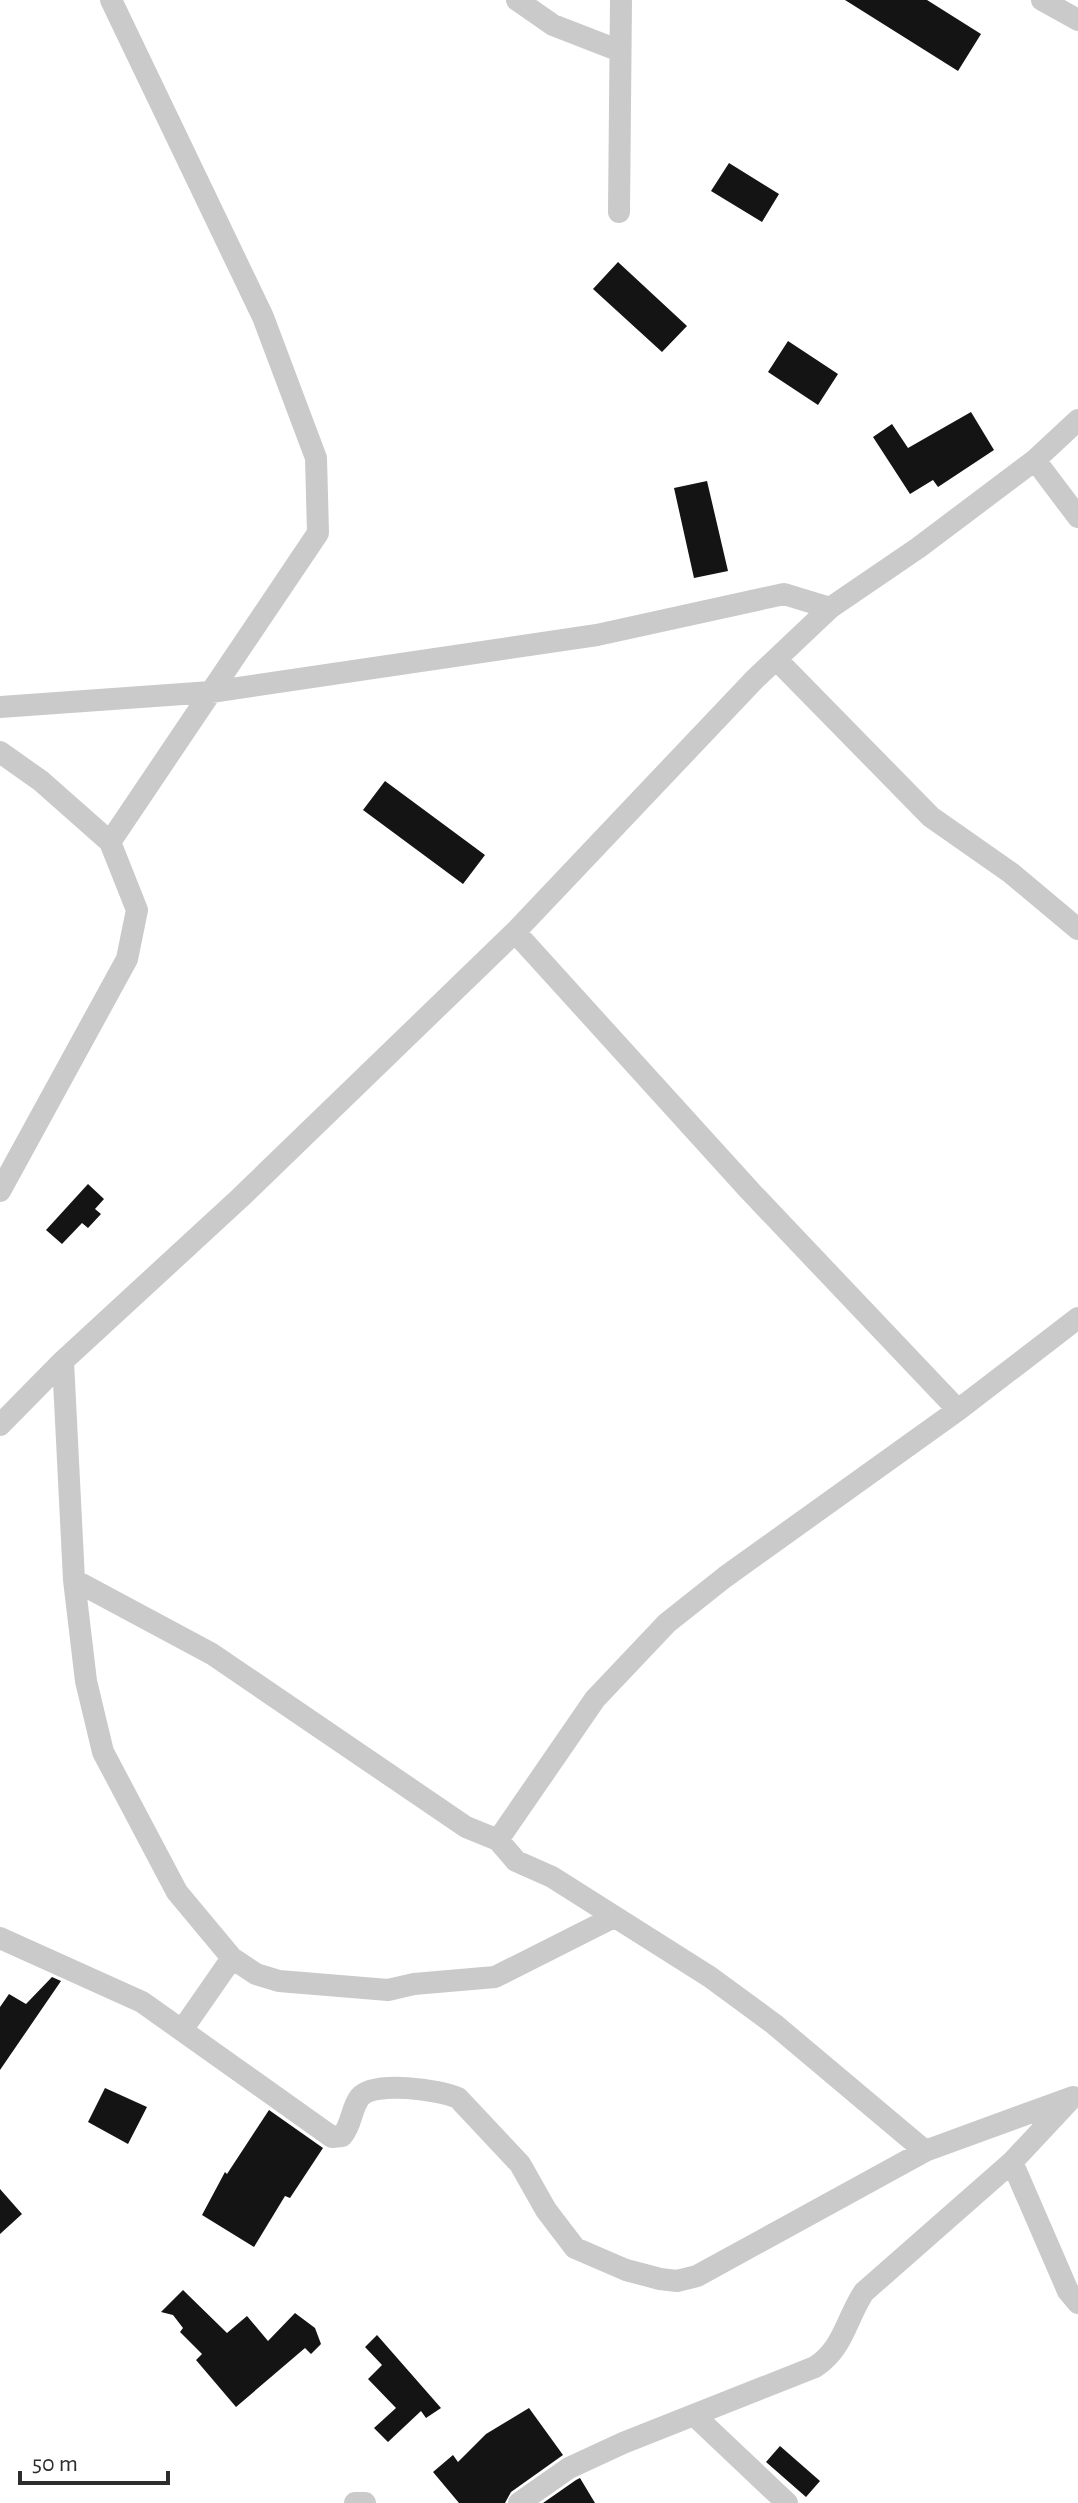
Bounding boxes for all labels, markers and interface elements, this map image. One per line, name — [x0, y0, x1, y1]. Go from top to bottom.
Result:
scale bar — [20, 2435, 168, 2485]
text: 50 m — [32, 2452, 78, 2476]

